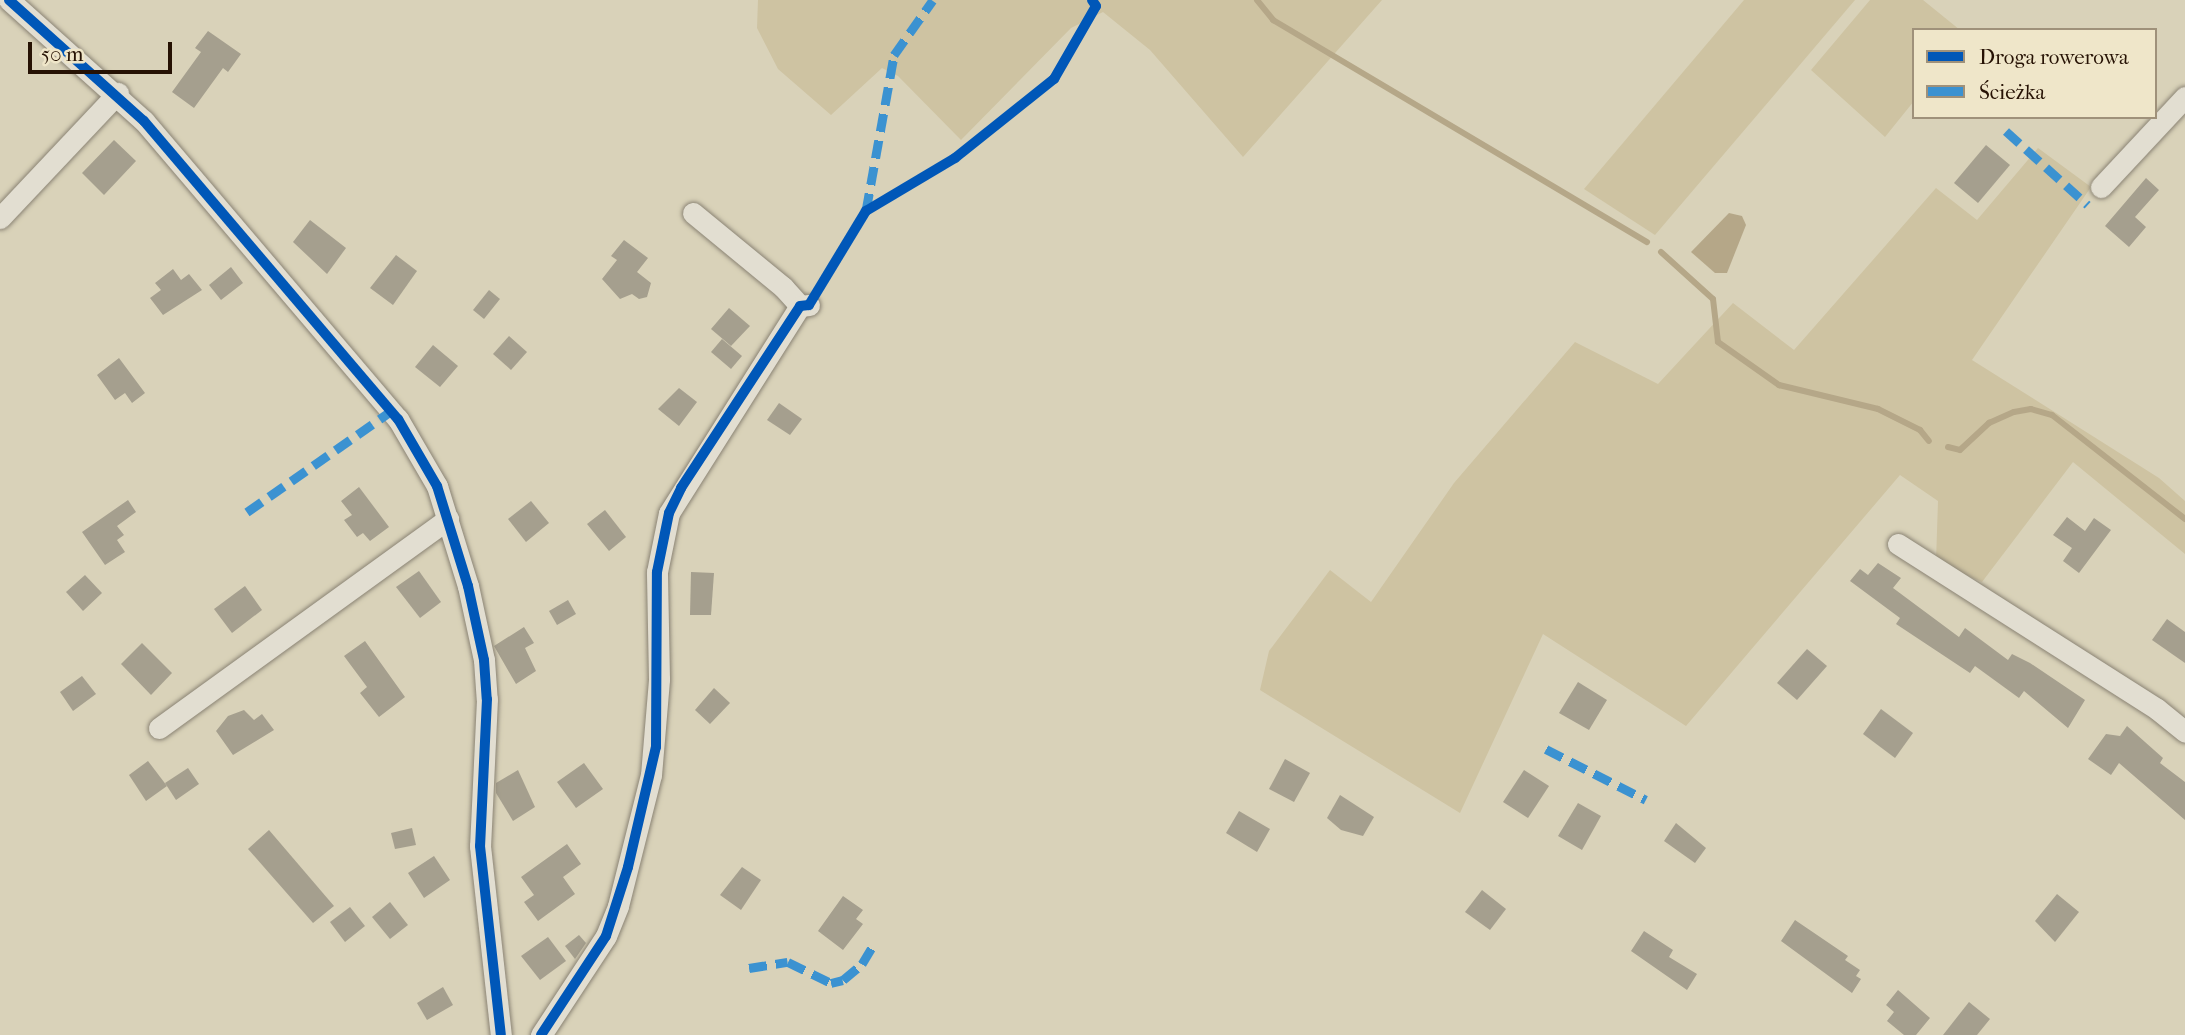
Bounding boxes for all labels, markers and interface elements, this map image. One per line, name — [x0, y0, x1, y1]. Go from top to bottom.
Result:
scale bar — [32, 28, 175, 72]
legend — [1912, 28, 2157, 119]
text: 50 m — [41, 42, 84, 66]
text: Droga rowerowa — [1979, 45, 2129, 69]
text: Ścieżka — [1979, 80, 2045, 104]

